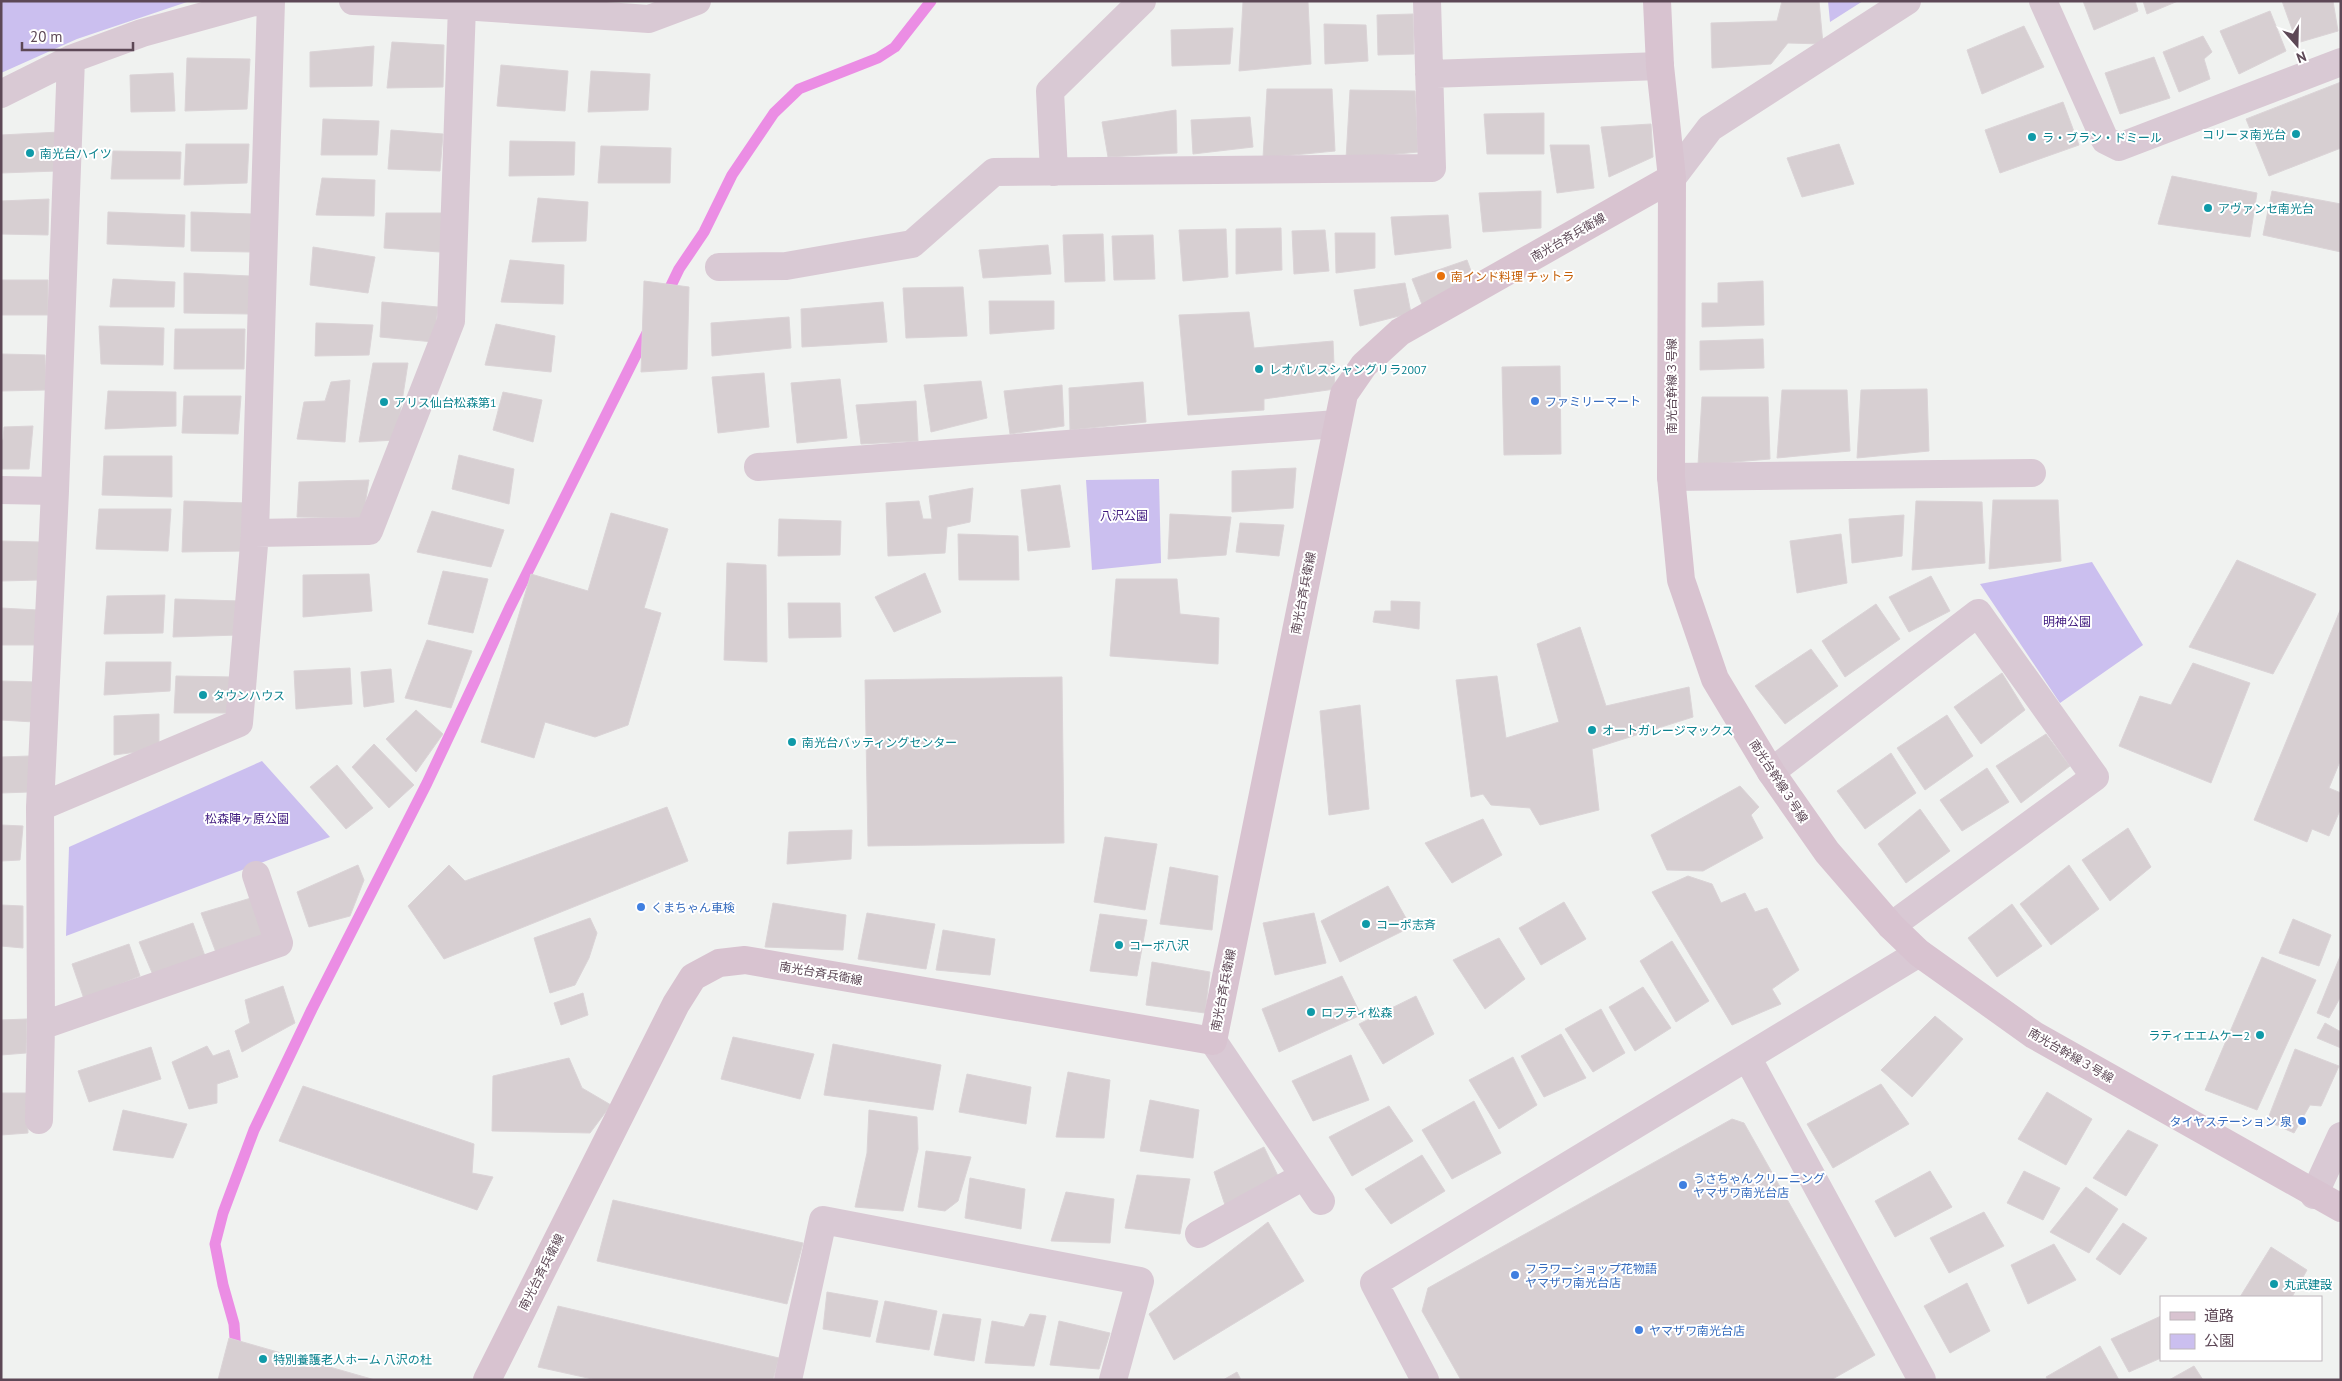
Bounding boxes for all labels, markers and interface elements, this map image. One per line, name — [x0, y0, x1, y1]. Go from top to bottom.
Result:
scale bar — [22, 20, 134, 52]
north arrow — [2272, 20, 2322, 70]
text: 20 m — [30, 27, 63, 46]
text: N — [2294, 47, 2309, 67]
place label: コリーヌ南光台 — [2202, 127, 2286, 142]
marker: コリーヌ南光台 — [2290, 128, 2302, 140]
place label: ラ・ブラン・ドミール — [2042, 130, 2162, 145]
marker: ラ・ブラン・ドミール — [2026, 131, 2038, 143]
place label: 南光台ハイツ — [40, 146, 112, 161]
marker: 南光台ハイツ — [24, 147, 36, 159]
place label: アヴァンセ南光台 — [2218, 201, 2314, 216]
marker: アヴァンセ南光台 — [2202, 202, 2214, 214]
street label: 南光台斉兵衛線 — [1528, 210, 1608, 264]
place label: 南インド料理 チットラ — [1451, 269, 1574, 284]
marker: 南インド料理 チットラ — [1435, 270, 1447, 282]
street label: 南光台幹線３号線 — [1664, 338, 1679, 434]
place label: レオパレスシャングリラ2007 — [1269, 362, 1427, 377]
marker: レオパレスシャングリラ2007 — [1253, 363, 1265, 375]
place label: ファミリーマート — [1545, 394, 1641, 409]
place label: アリス仙台松森第1 — [394, 395, 497, 410]
marker: ファミリーマート — [1529, 395, 1541, 407]
marker: アリス仙台松森第1 — [378, 396, 390, 408]
park label: 八沢公園 — [1100, 508, 1148, 523]
street label: 南光台斉兵衛線 — [1288, 550, 1318, 636]
park label: 明神公園 — [2043, 614, 2091, 629]
place label: タウンハウス — [213, 688, 285, 703]
marker: タウンハウス — [197, 689, 209, 701]
place label: オートガレージマックス — [1602, 723, 1733, 738]
marker: オートガレージマックス — [1586, 724, 1598, 736]
place label: 南光台バッティングセンター — [802, 735, 957, 750]
marker: 南光台バッティングセンター — [786, 736, 798, 748]
street label: 南光台幹線３号線 — [1747, 737, 1811, 825]
park label: 松森陣ヶ原公園 — [205, 811, 289, 826]
place label: くまちゃん車検 — [651, 900, 735, 915]
marker: くまちゃん車検 — [635, 901, 647, 913]
place label: コーポ志斉 — [1376, 917, 1436, 932]
marker: コーポ志斉 — [1360, 918, 1372, 930]
place label: コーポ八沢 — [1129, 938, 1189, 953]
marker: コーポ八沢 — [1113, 939, 1125, 951]
street label: 南光台斉兵衛線 — [1208, 947, 1238, 1033]
street label: 南光台斉兵衛線 — [778, 958, 864, 988]
place label: ロフティ松森 — [1321, 1005, 1392, 1020]
marker: ロフティ松森 — [1305, 1006, 1317, 1018]
street label: 南光台幹線３号線 — [2026, 1025, 2116, 1085]
place label: ラティエエムケー2 — [2148, 1028, 2250, 1043]
marker: ラティエエムケー2 — [2254, 1029, 2266, 1041]
place label: タイヤステーション 泉 — [2169, 1114, 2292, 1129]
marker: タイヤステーション 泉 — [2296, 1115, 2308, 1127]
place label: うさちゃんクリーニング ヤマザワ南光台店 — [1693, 1171, 1825, 1200]
marker: うさちゃんクリーニング ヤマザワ南光台店 — [1677, 1179, 1689, 1191]
street label: 南光台斉兵衛線 — [515, 1231, 567, 1313]
place label: フラワーショップ花物語 ヤマザワ南光台店 — [1525, 1261, 1657, 1290]
marker: フラワーショップ花物語 ヤマザワ南光台店 — [1509, 1269, 1521, 1281]
place label: 丸武建設 — [2284, 1277, 2332, 1292]
marker: 丸武建設 — [2268, 1278, 2280, 1290]
legend — [2160, 1296, 2322, 1361]
text: 道路 — [2204, 1306, 2234, 1325]
place label: ヤマザワ南光台店 — [1649, 1323, 1745, 1338]
marker: ヤマザワ南光台店 — [1633, 1324, 1645, 1336]
text: 公園 — [2204, 1331, 2234, 1350]
place label: 特別養護老人ホーム 八沢の杜 — [273, 1352, 432, 1367]
marker: 特別養護老人ホーム 八沢の杜 — [257, 1353, 269, 1365]

